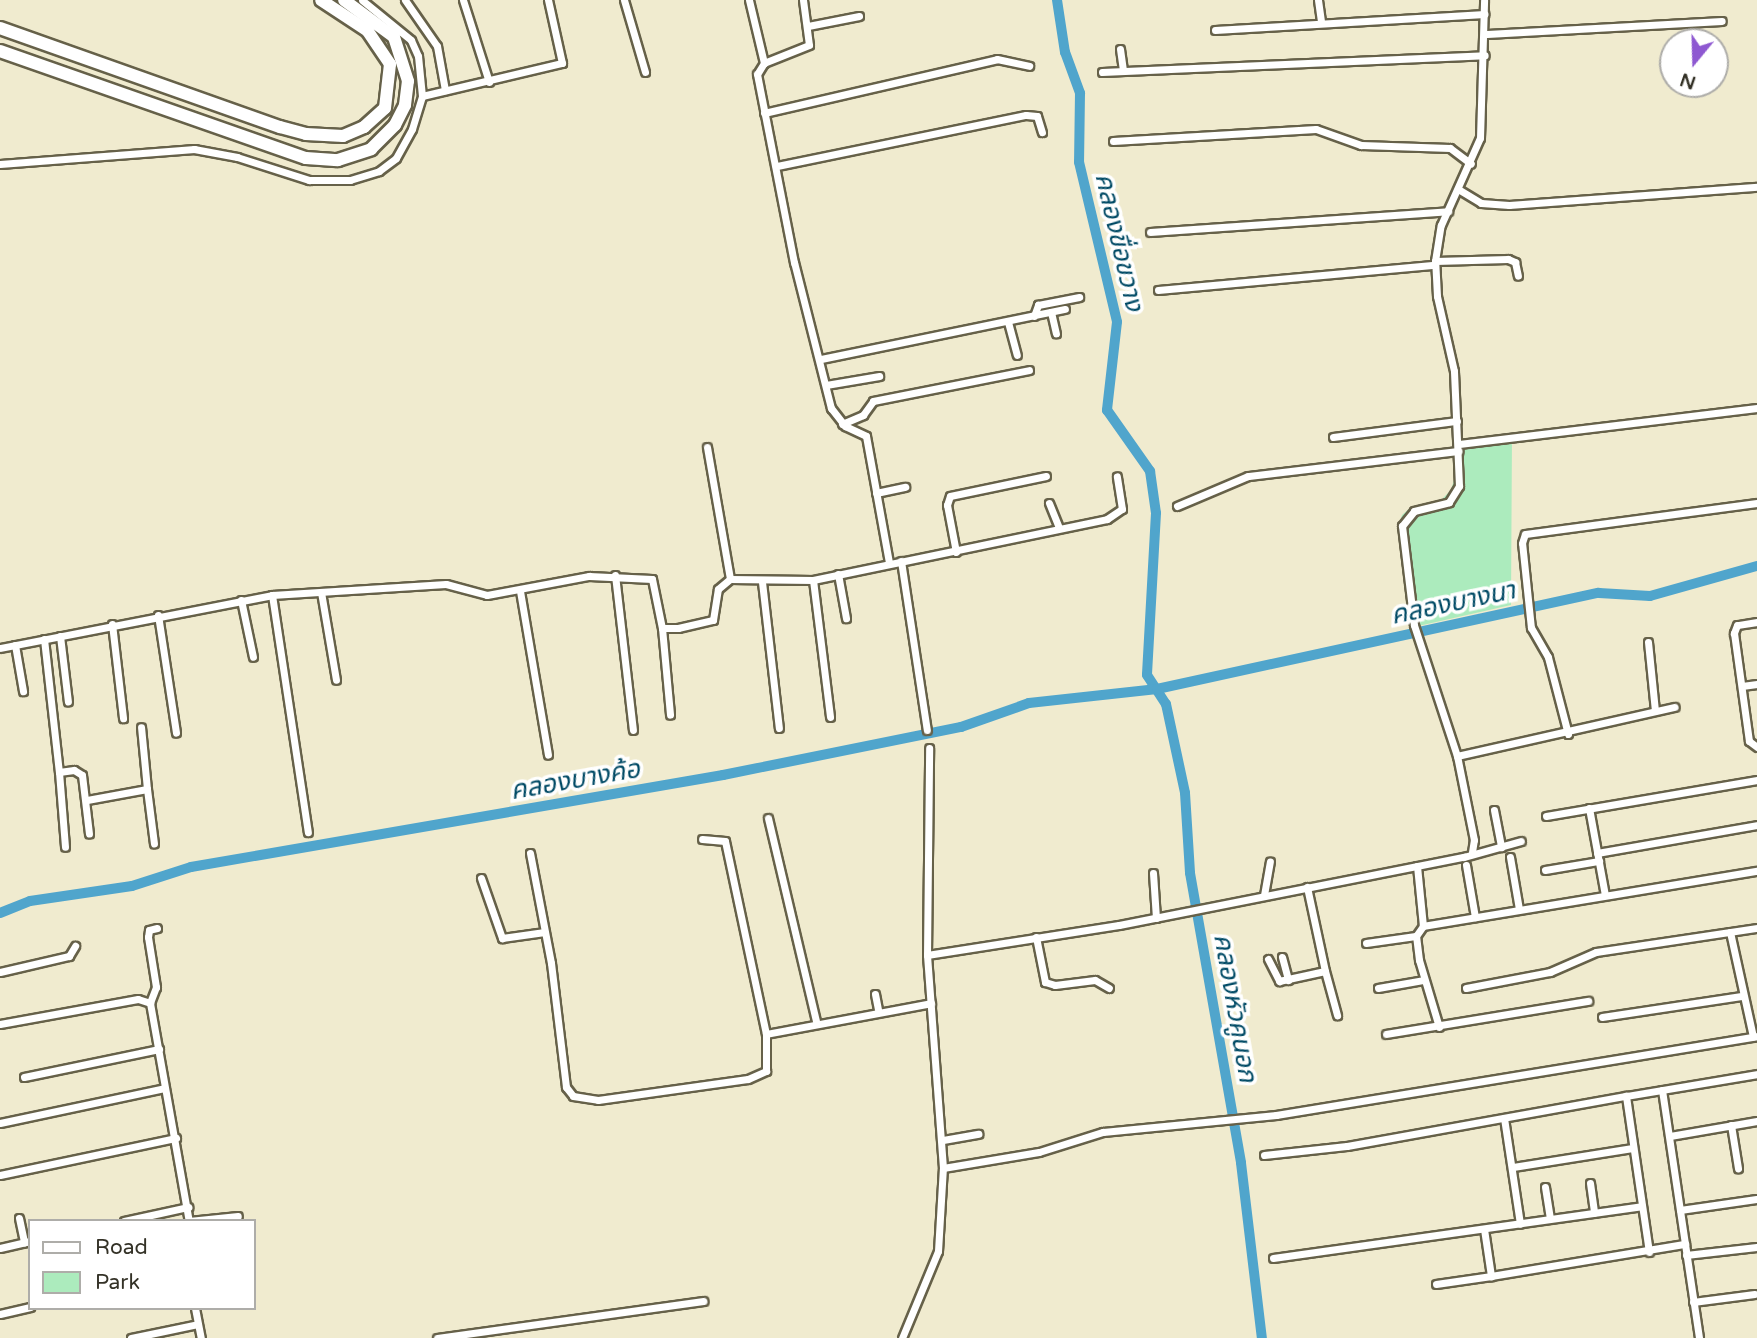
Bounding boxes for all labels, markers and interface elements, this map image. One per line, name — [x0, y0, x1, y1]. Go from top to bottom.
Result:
north arrow — [1659, 28, 1729, 98]
text: N — [1677, 68, 1699, 94]
water label: คลองขื่อขวาง — [1088, 170, 1150, 314]
water label: คลองบางนา — [1388, 575, 1518, 631]
water label: คลองบางค้อ — [508, 753, 642, 807]
water label: คลองหัวคูนอก — [1207, 931, 1263, 1085]
legend — [28, 1219, 256, 1310]
text: Road — [95, 1235, 148, 1260]
text: Park — [95, 1270, 140, 1295]

